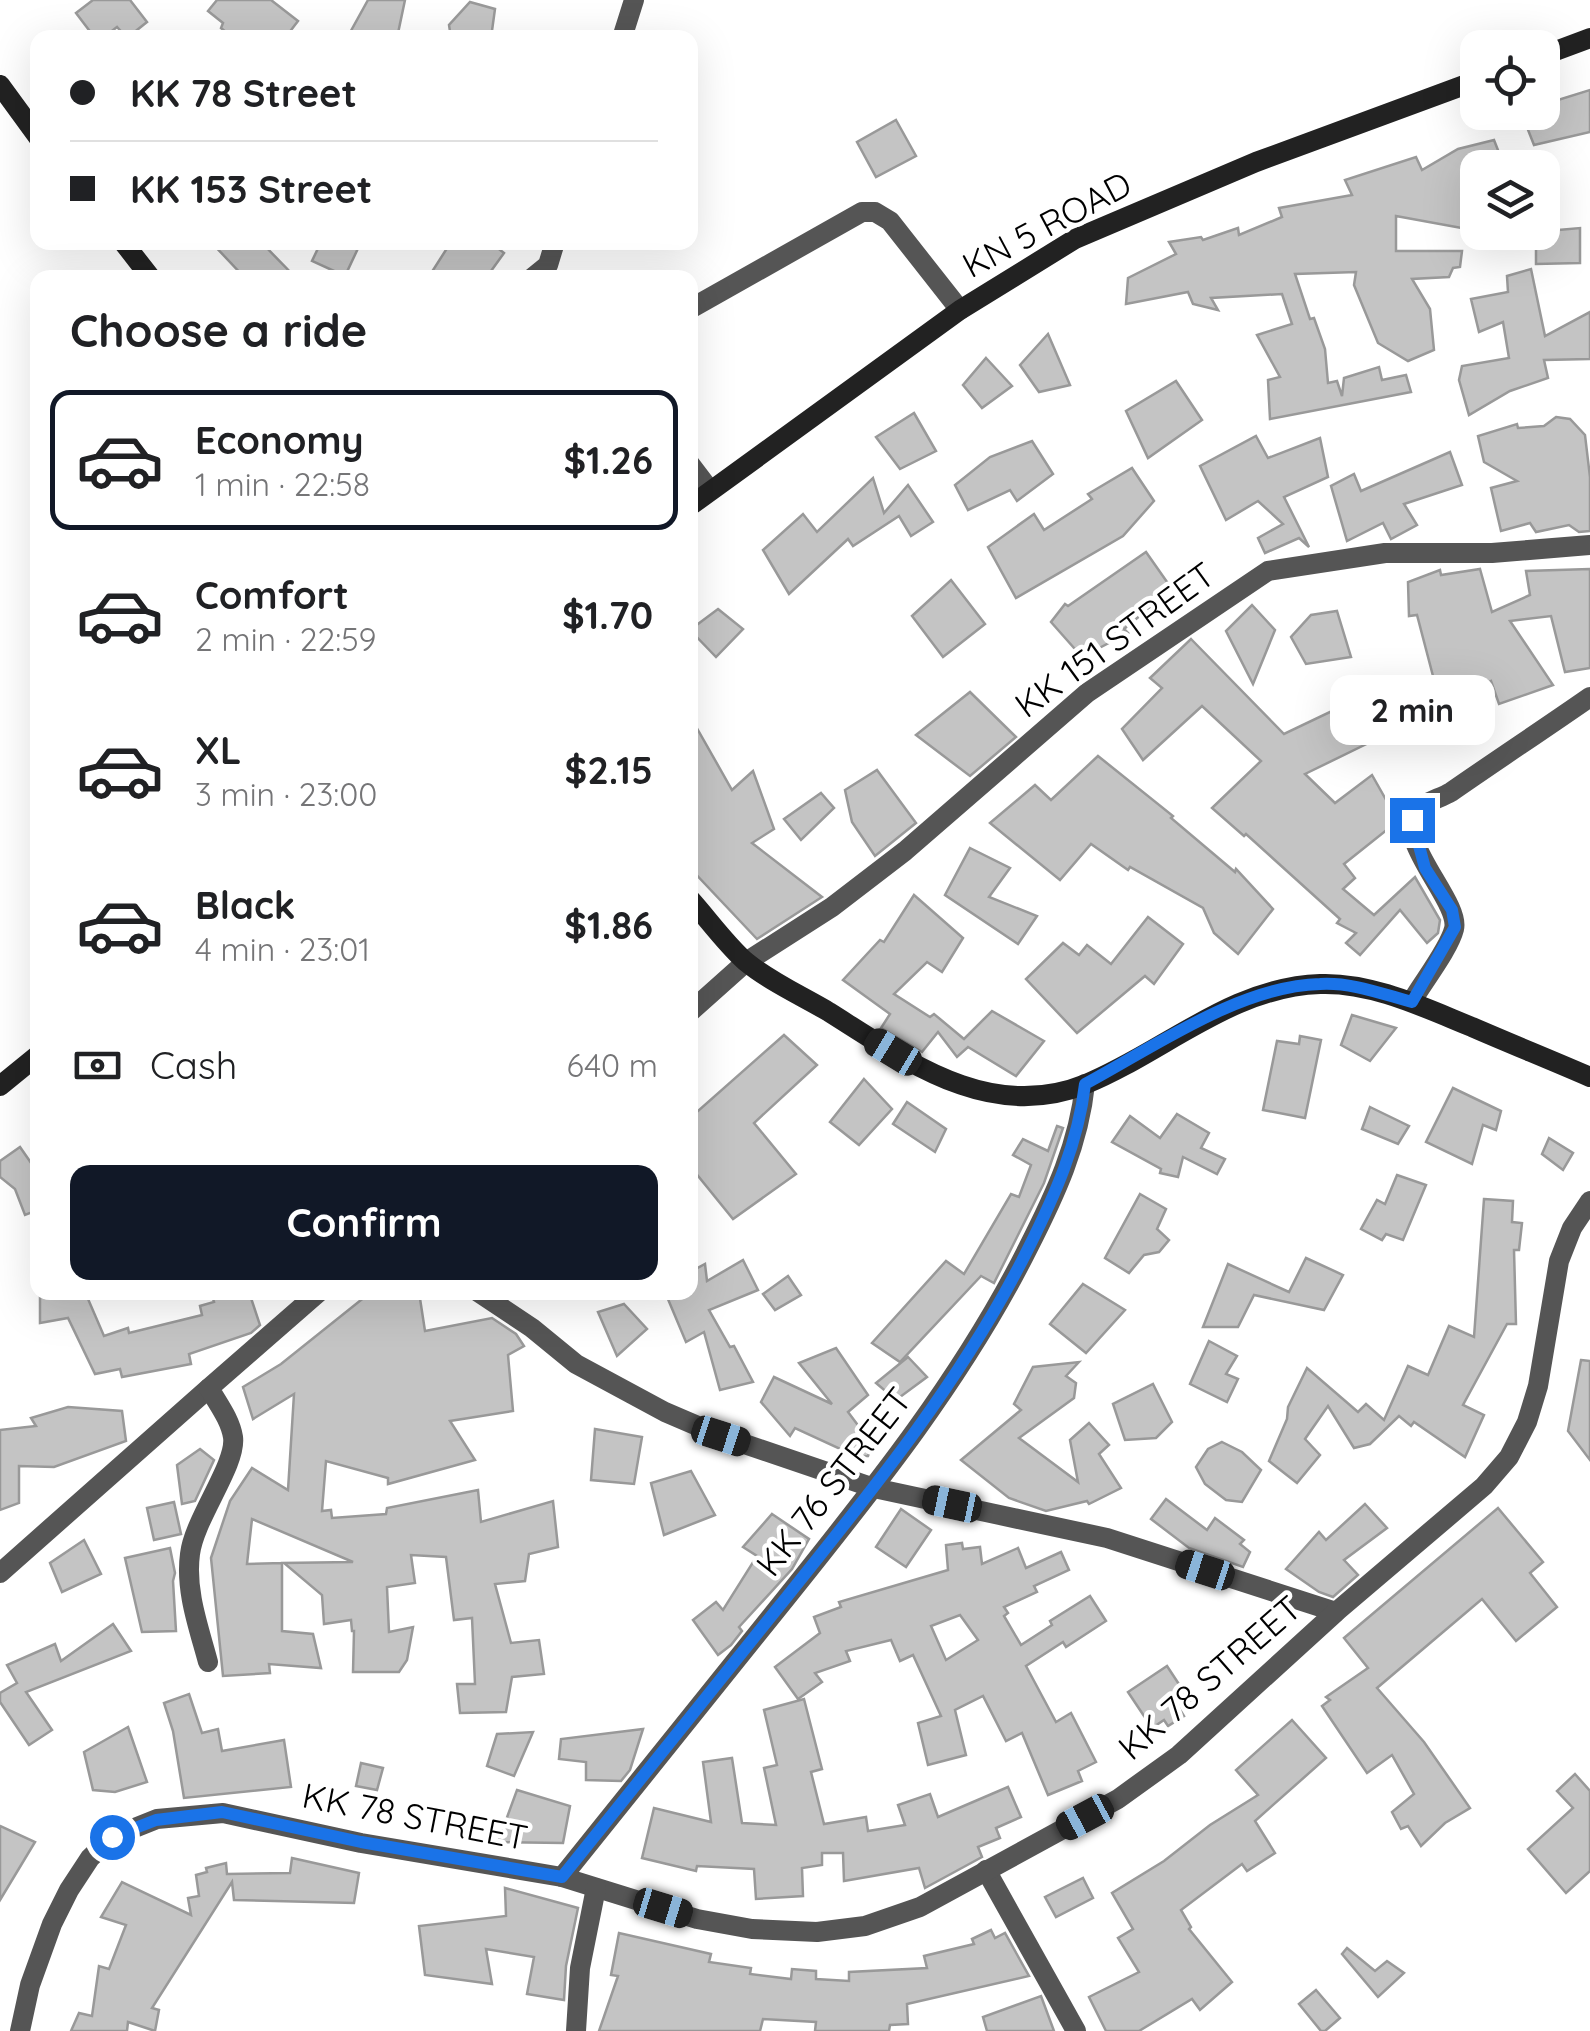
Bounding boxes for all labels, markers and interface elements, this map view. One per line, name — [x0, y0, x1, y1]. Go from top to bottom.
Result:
map controls — [1460, 30, 1560, 250]
button: locate — [1460, 30, 1560, 130]
text: KK 78 Street — [130, 69, 357, 117]
button: layers — [1460, 150, 1560, 250]
street label: KN 5 ROAD — [955, 161, 1138, 287]
text: KK 153 Street — [130, 165, 372, 213]
text: Choose a ride — [70, 302, 367, 358]
icon: car — [75, 415, 165, 505]
text: Economy — [195, 416, 364, 464]
text: $1.26 — [563, 436, 653, 484]
text: 1 min · 22:58 — [195, 464, 370, 504]
street label: KK 151 STREET — [1006, 552, 1223, 726]
icon: car — [75, 570, 165, 660]
text: Comfort — [195, 571, 349, 619]
text: $1.70 — [562, 591, 653, 639]
text: 2 min · 22:59 — [195, 619, 376, 659]
callout: 2 min — [1330, 675, 1494, 745]
text: 2 min — [1371, 690, 1454, 730]
icon: car — [75, 725, 165, 815]
text: XL — [195, 726, 241, 774]
text: $2.15 — [564, 746, 653, 794]
text: 3 min · 23:00 — [195, 774, 377, 814]
route end — [1390, 798, 1435, 843]
icon: car — [75, 880, 165, 970]
text: Black — [195, 881, 295, 929]
text: $1.86 — [564, 901, 653, 949]
text: 4 min · 23:01 — [195, 929, 370, 969]
car — [860, 1024, 926, 1080]
icon: cash — [70, 1038, 125, 1093]
text: Cash — [150, 1041, 237, 1089]
text: 640 m — [566, 1045, 658, 1085]
button: Confirm — [70, 1165, 658, 1280]
street label: KK 76 STREET — [746, 1378, 921, 1584]
car — [688, 1412, 754, 1460]
car — [920, 1483, 984, 1525]
car — [1172, 1546, 1238, 1594]
street label: KK 78 STREET — [1109, 1586, 1310, 1769]
street label: KK 78 STREET — [299, 1773, 531, 1859]
car — [1051, 1790, 1119, 1844]
route start — [90, 1815, 135, 1860]
car — [630, 1885, 696, 1931]

